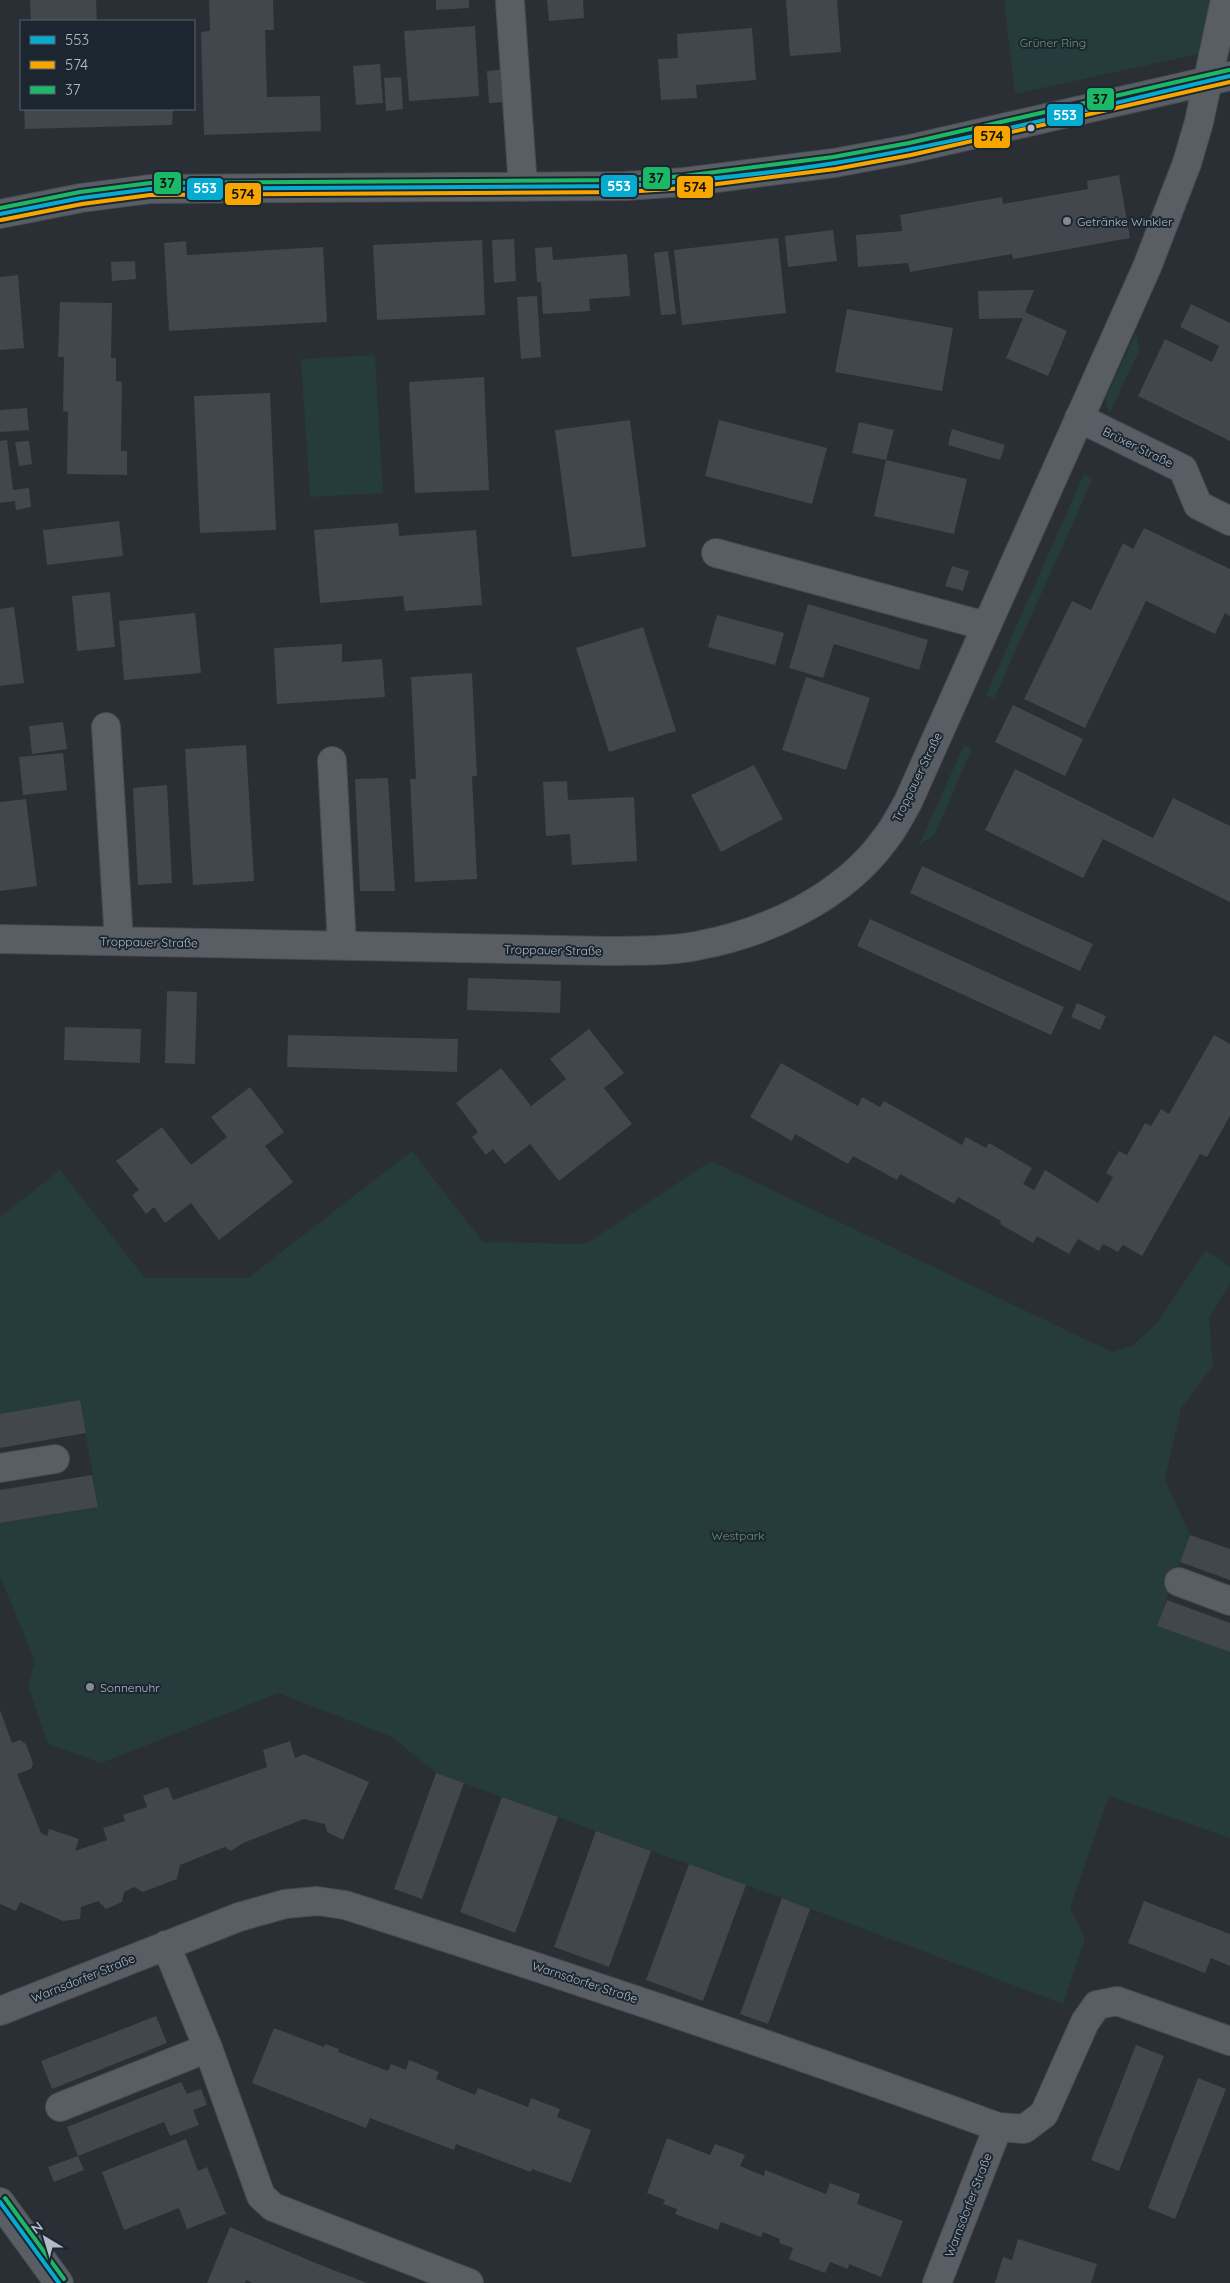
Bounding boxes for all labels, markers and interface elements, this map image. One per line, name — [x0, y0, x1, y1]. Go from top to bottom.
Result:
legend — [20, 20, 195, 110]
text: 553 — [65, 30, 89, 49]
park label: Grüner Ring — [1020, 35, 1086, 50]
text: 574 — [65, 55, 88, 74]
text: 37 — [65, 80, 81, 99]
line badge: 37 — [1086, 87, 1115, 111]
text: 37 — [1092, 90, 1108, 108]
line badge: 553 — [1046, 103, 1084, 127]
text: 553 — [1053, 106, 1077, 124]
unlabelled marker — [1026, 123, 1036, 133]
line badge: 574 — [973, 125, 1011, 149]
text: 574 — [980, 127, 1004, 145]
line badge: 37 — [642, 166, 671, 190]
text: 37 — [648, 169, 664, 187]
line badge: 37 — [153, 171, 182, 195]
text: 37 — [159, 174, 175, 192]
line badge: 553 — [600, 174, 638, 198]
line badge: 574 — [676, 175, 714, 199]
line badge: 553 — [186, 177, 224, 201]
text: 553 — [607, 177, 631, 195]
text: 574 — [683, 178, 707, 196]
text: 553 — [193, 179, 217, 197]
line badge: 574 — [224, 182, 262, 206]
text: 574 — [231, 185, 255, 203]
place label: Getränke Winkler — [1077, 214, 1173, 229]
marker: Getränke Winkler — [1061, 215, 1073, 227]
street label: Brüxer Straße — [1100, 424, 1176, 471]
street label: Troppauer Straße — [889, 730, 945, 824]
street label: Troppauer Straße — [100, 934, 198, 950]
street label: Troppauer Straße — [504, 942, 602, 958]
park label: Westpark — [711, 1528, 765, 1543]
place label: Sonnenuhr — [100, 1680, 160, 1695]
marker: Sonnenuhr — [84, 1681, 96, 1693]
street label: Warnsdorfer Straße — [29, 1950, 137, 2006]
street label: Warnsdorfer Straße — [530, 1958, 640, 2006]
street label: Warnsdorfer Straße — [941, 2151, 995, 2259]
north arrow — [20, 2213, 70, 2263]
text: N — [27, 2217, 47, 2238]

